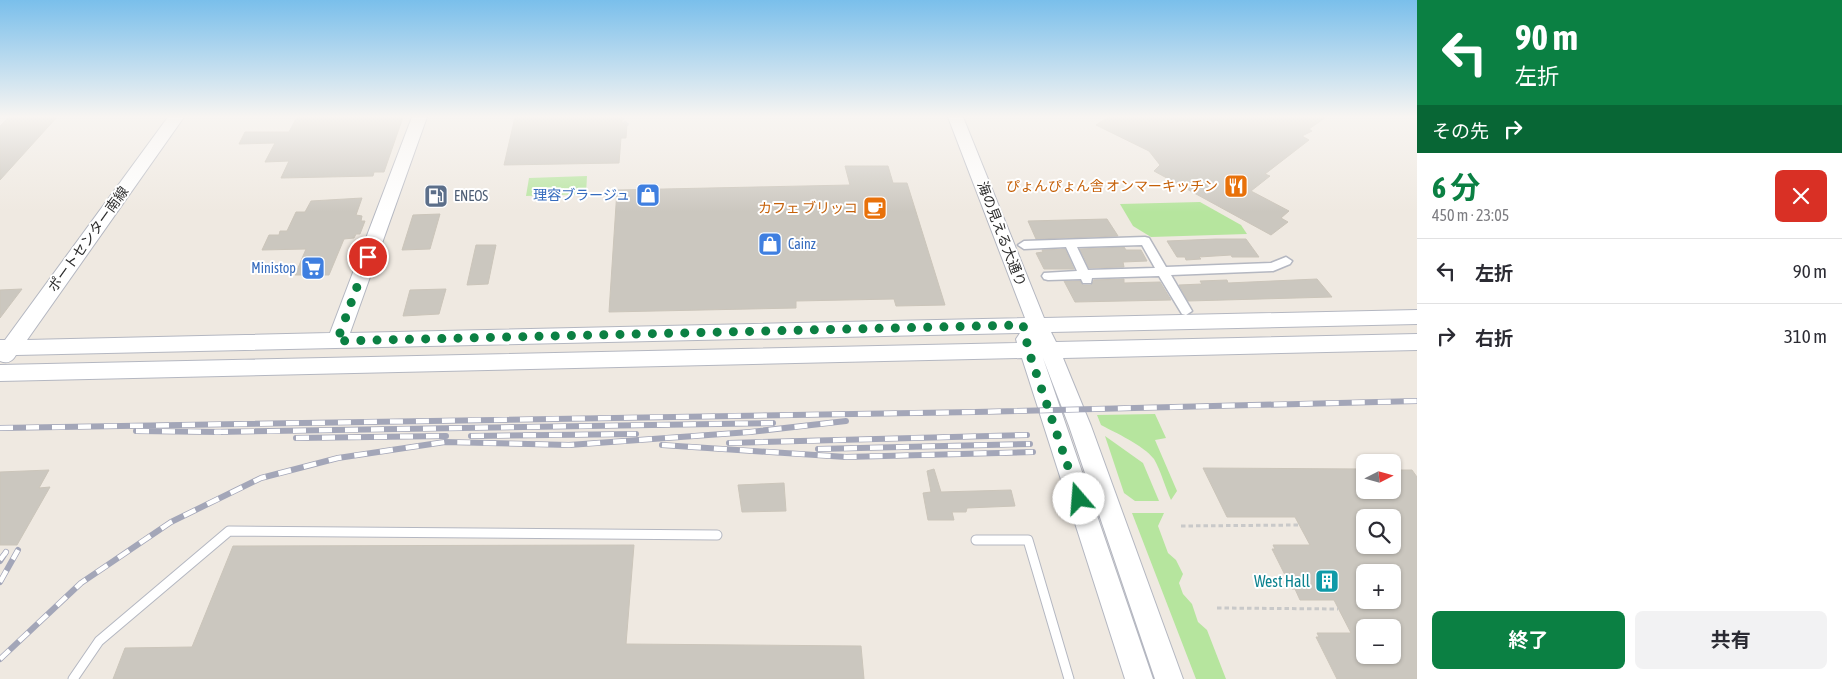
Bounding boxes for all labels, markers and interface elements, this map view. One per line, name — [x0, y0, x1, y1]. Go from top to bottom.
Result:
text: 90 m — [1515, 17, 1578, 57]
icon: left — [1432, 20, 1497, 85]
text: 左折 — [1515, 63, 1559, 89]
icon: right — [1499, 115, 1527, 143]
text: その先 — [1432, 120, 1489, 142]
text: 6 分 — [1432, 170, 1480, 204]
button: close — [1775, 170, 1827, 222]
restaurant icon: ぴょんぴょん舎 オンマーキッチン — [1223, 173, 1249, 199]
place label: ぴょんぴょん舎 オンマーキッチン — [1006, 178, 1218, 194]
street label: 海の見える大通り — [975, 179, 1029, 289]
shop icon: 理容ブラージュ — [635, 182, 661, 208]
street label: ポートセンター南線 — [44, 183, 132, 295]
fuel station icon: ENEOS — [423, 183, 449, 209]
place label: 理容ブラージュ — [533, 187, 630, 203]
place label: ENEOS — [454, 188, 488, 204]
cafe icon: カフェ ブリッコ — [862, 195, 888, 221]
place label: カフェ ブリッコ — [758, 200, 858, 216]
text: 450 m · 23:05 — [1432, 206, 1509, 224]
shop icon: Cainz — [757, 231, 783, 257]
pin — [347, 236, 389, 278]
place label: Cainz — [788, 236, 816, 252]
icon: arrive — [354, 243, 382, 271]
supermarket icon: Ministop — [300, 255, 326, 281]
icon: left — [1432, 257, 1460, 285]
place label: Ministop — [251, 260, 296, 276]
text: 90 m — [1793, 260, 1827, 282]
text: 左折 — [1475, 262, 1513, 284]
icon: right — [1432, 322, 1460, 350]
text: 310 m — [1784, 325, 1827, 347]
text: 右折 — [1475, 327, 1513, 349]
north arrow — [1356, 454, 1401, 499]
map controls — [1356, 454, 1401, 664]
position arrow — [1052, 472, 1104, 524]
button: search — [1356, 509, 1401, 554]
button: + — [1356, 564, 1401, 609]
building icon: West Hall — [1314, 568, 1340, 594]
place label: West Hall — [1254, 572, 1311, 590]
button: 終了 — [1432, 611, 1625, 669]
button: 共有 — [1635, 611, 1827, 669]
button: − — [1356, 619, 1401, 664]

